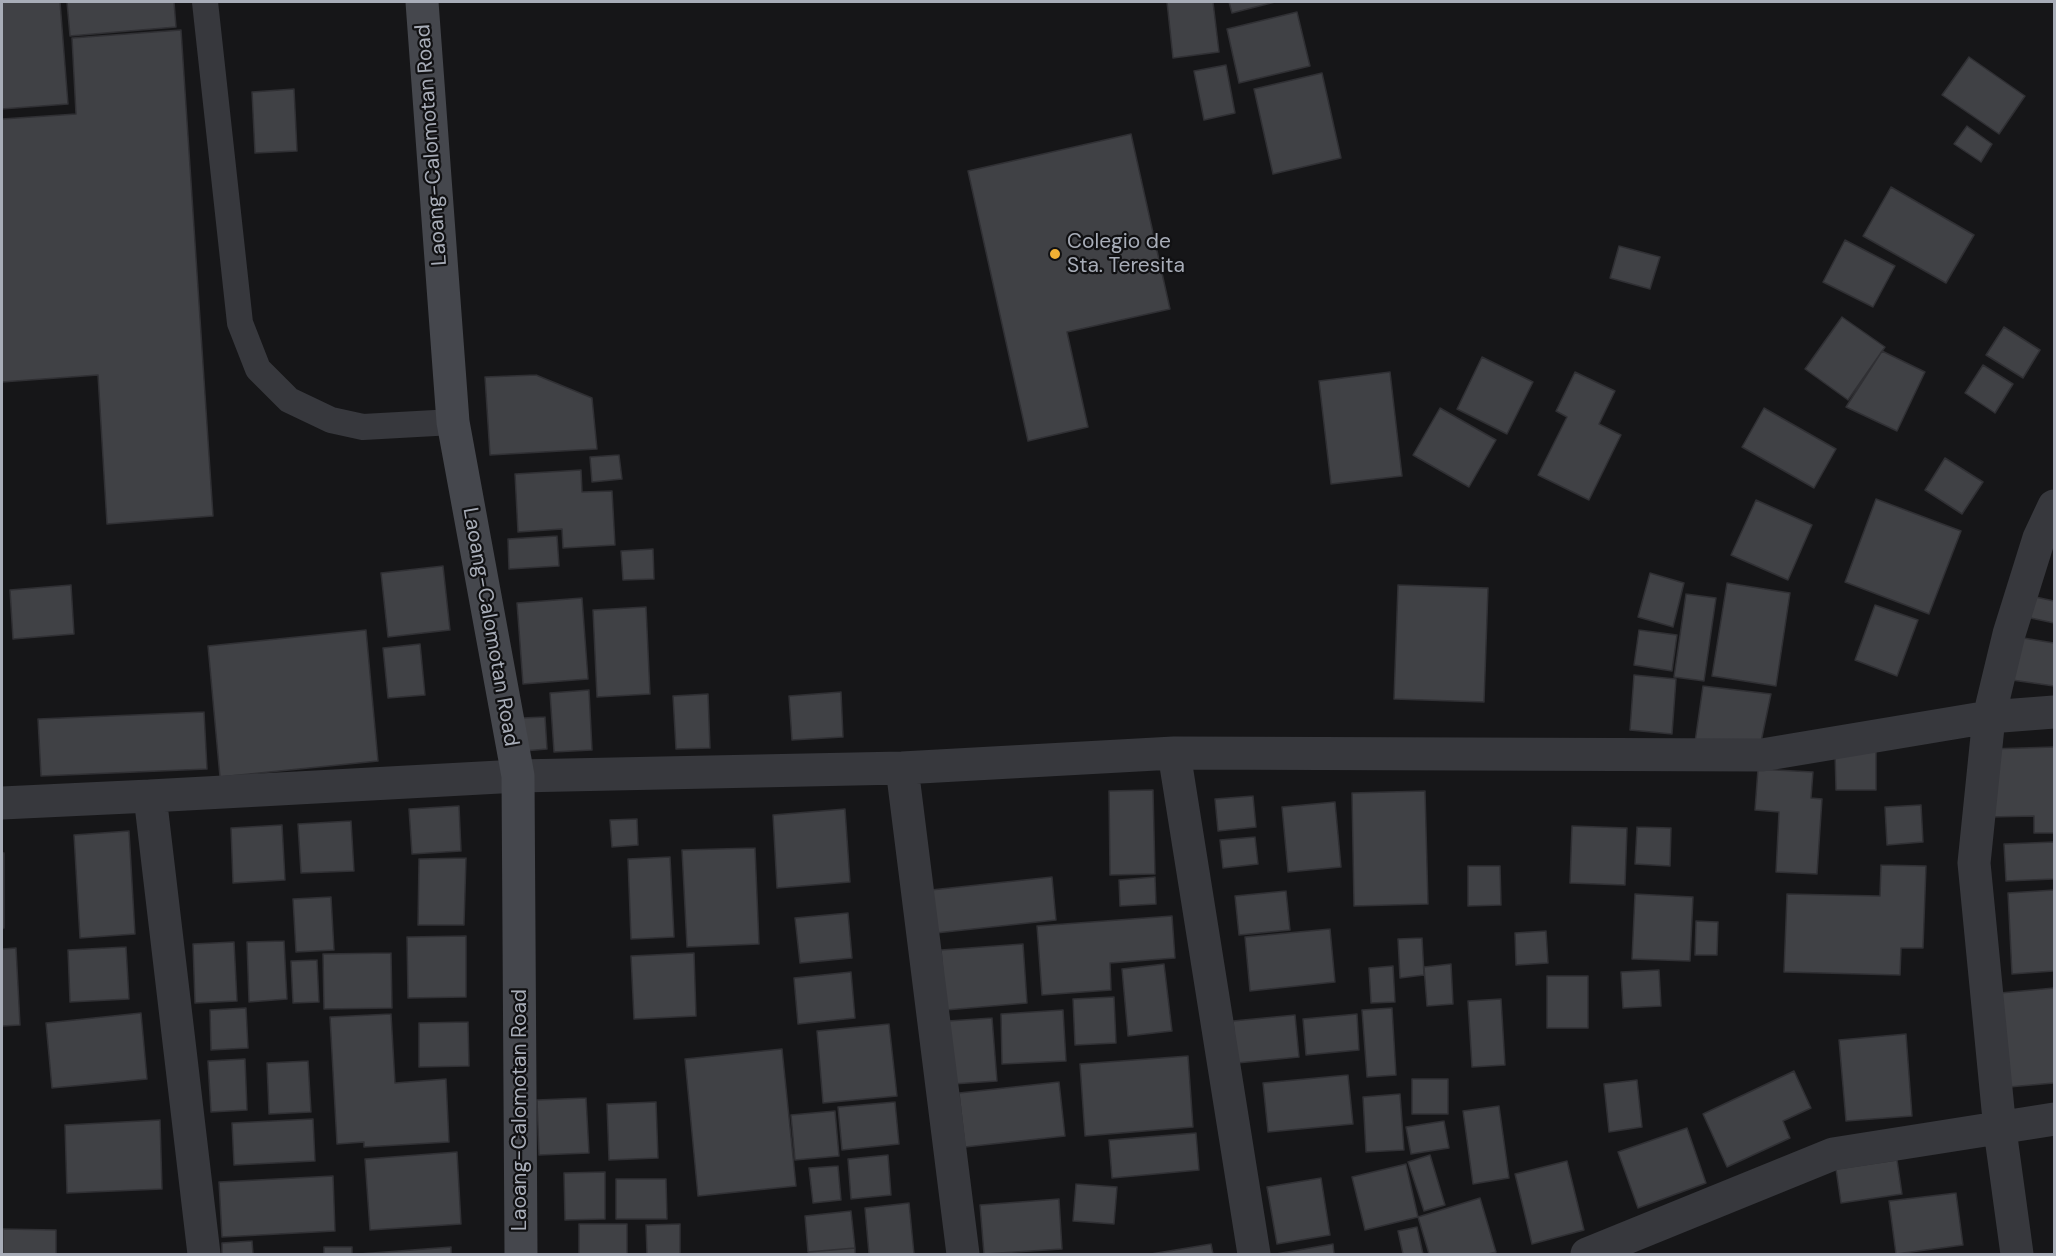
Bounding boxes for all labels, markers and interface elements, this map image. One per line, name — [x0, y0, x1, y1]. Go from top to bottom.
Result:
street label: Laoang-Calomotan Road — [411, 23, 453, 267]
place label: Colegio de Sta. Teresita — [1067, 229, 1185, 279]
marker: Colegio de Sta. Teresita — [1048, 247, 1062, 261]
street label: Laoang-Calomotan Road — [457, 506, 523, 748]
street label: Laoang-Calomotan Road — [507, 989, 533, 1231]

